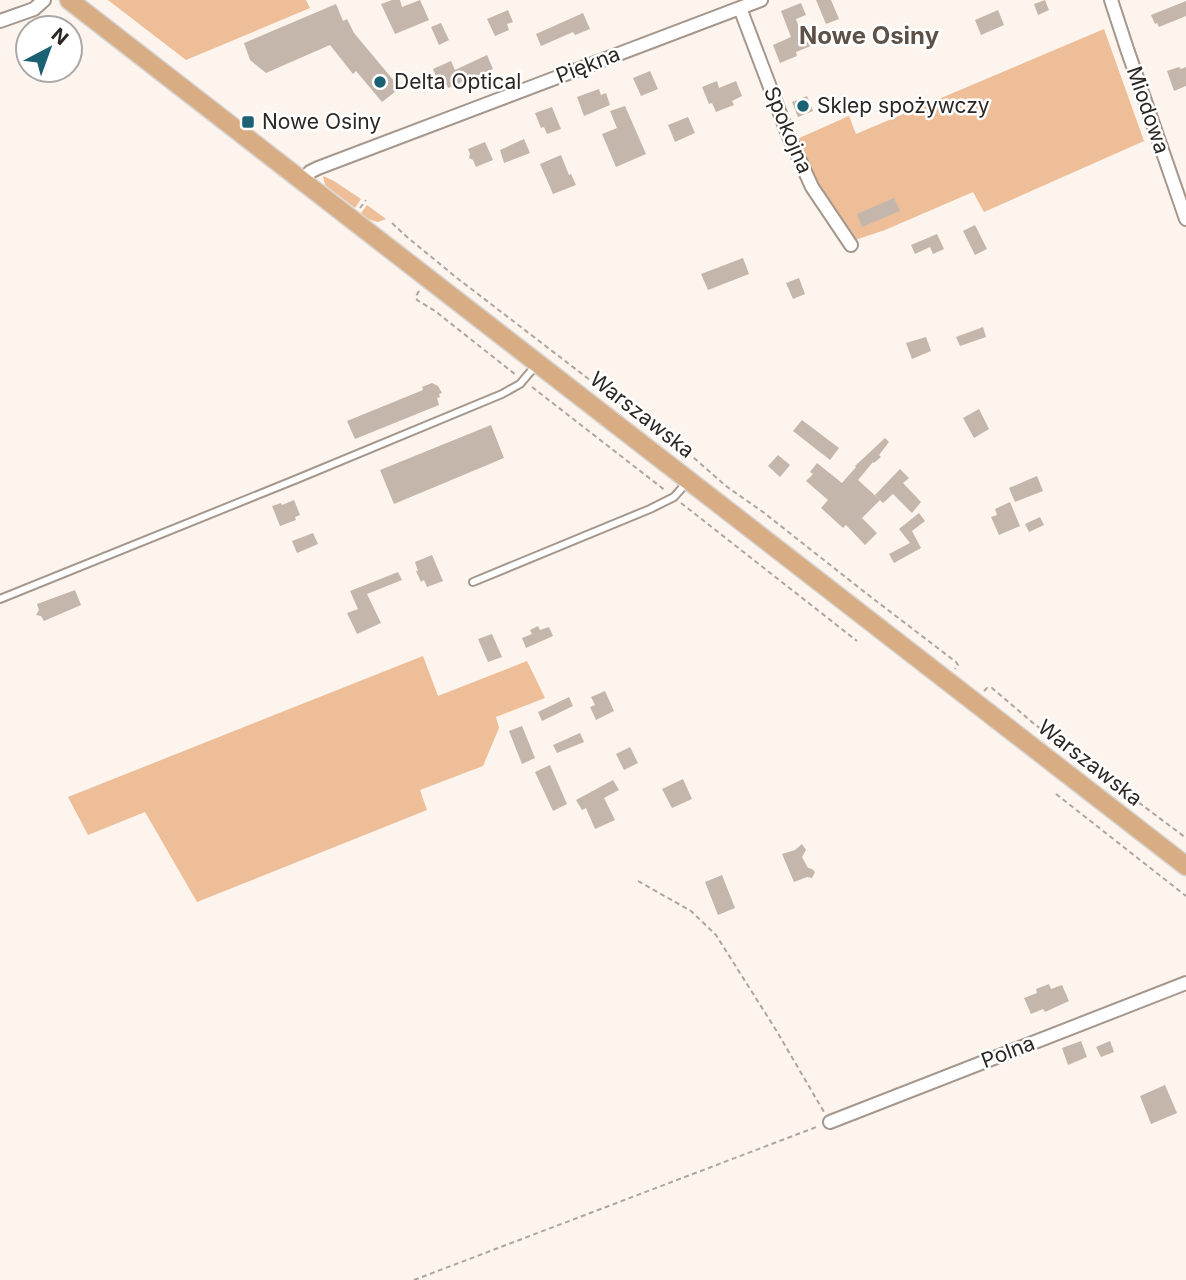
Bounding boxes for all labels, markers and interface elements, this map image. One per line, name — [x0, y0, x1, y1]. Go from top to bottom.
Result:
north arrow — [14, 14, 84, 84]
district label: Nowe Osiny — [799, 21, 940, 50]
text: N — [47, 23, 73, 50]
street label: Piękna — [552, 41, 623, 88]
street label: Miodowa — [1122, 63, 1175, 157]
place label: Delta Optical — [394, 69, 521, 94]
marker: Delta Optical — [372, 74, 388, 90]
street label: Spokojna — [759, 83, 818, 177]
place label: Sklep spożywczy — [817, 93, 990, 118]
marker: Sklep spożywczy — [795, 98, 811, 114]
place label: Nowe Osiny — [262, 109, 381, 134]
marker: Nowe Osiny — [240, 114, 256, 130]
street label: Warszawska — [585, 366, 699, 463]
street label: Warszawska — [1033, 714, 1147, 811]
street label: Polna — [978, 1030, 1038, 1073]

